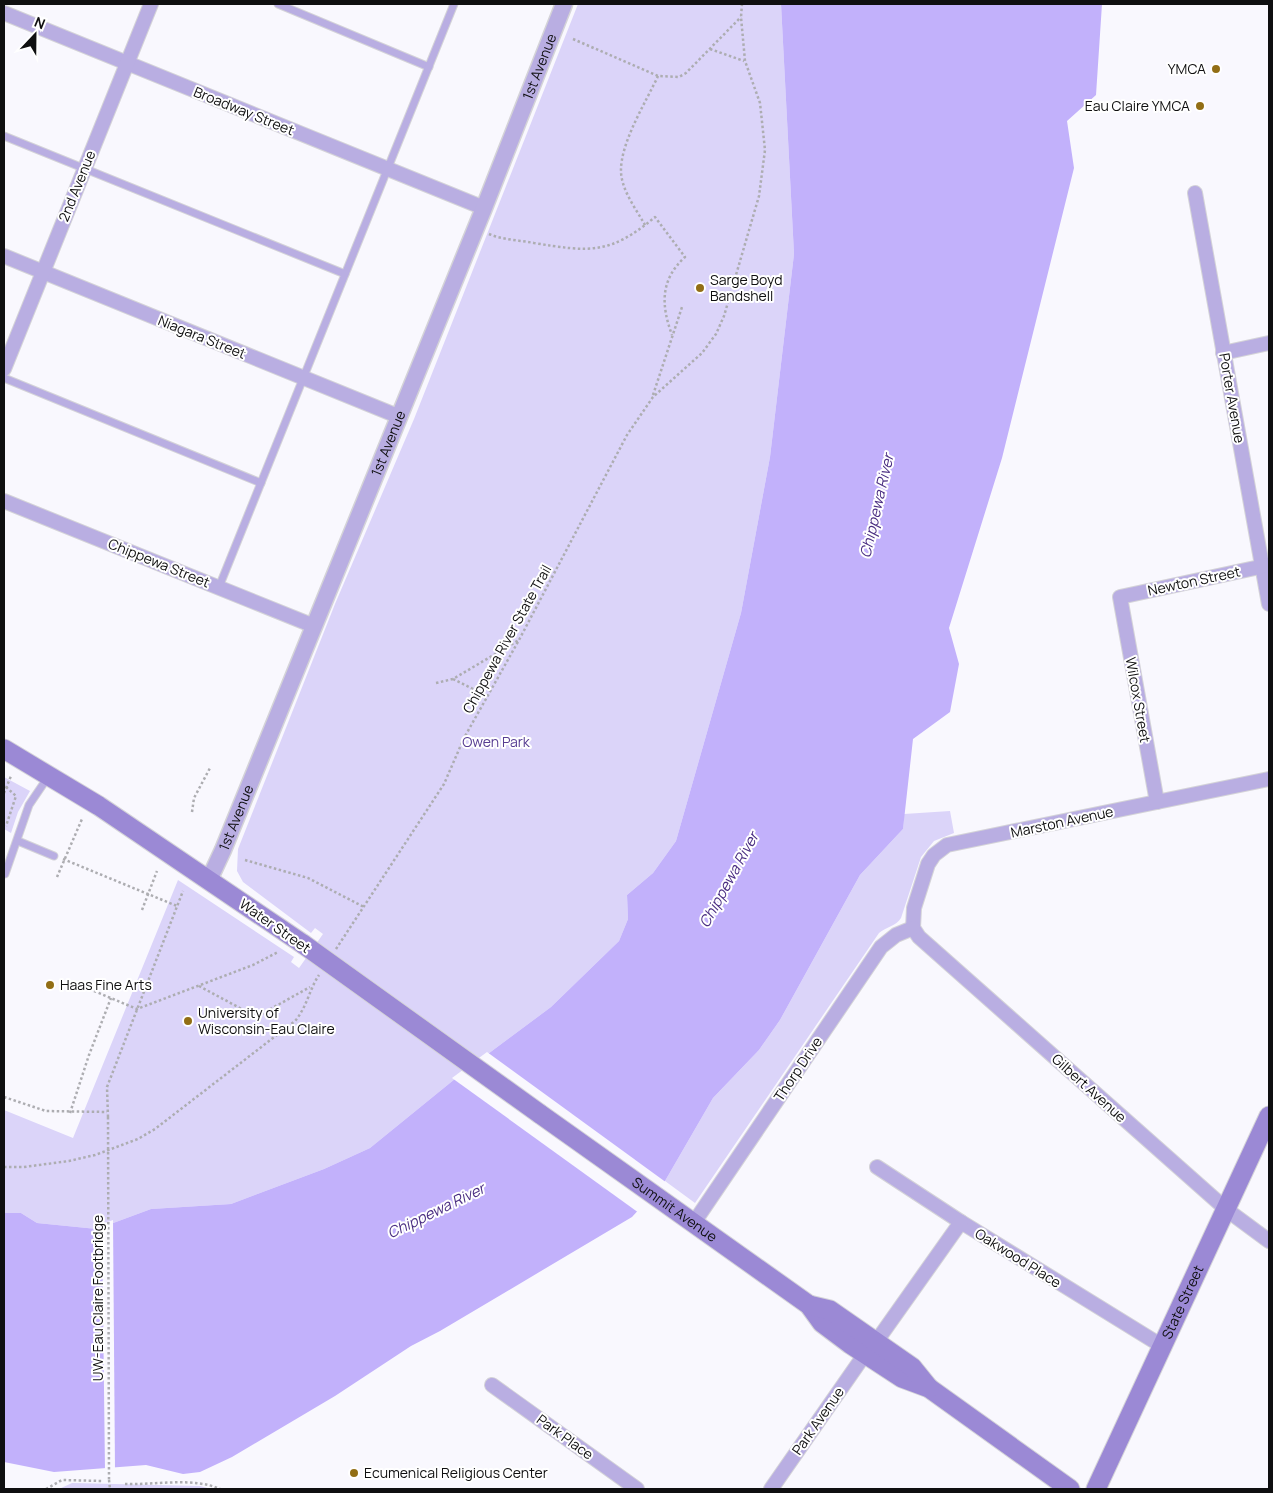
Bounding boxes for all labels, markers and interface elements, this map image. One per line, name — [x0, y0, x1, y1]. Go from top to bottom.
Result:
north arrow — [10, 10, 60, 60]
text: N — [32, 12, 48, 33]
street label: 1st Avenue — [517, 31, 560, 102]
place label: YMCA — [1168, 59, 1206, 78]
marker: YMCA — [1210, 63, 1222, 75]
street label: Broadway Street — [191, 82, 298, 140]
place label: Eau Claire YMCA — [1085, 96, 1190, 115]
marker: Eau Claire YMCA — [1194, 100, 1206, 112]
street label: 2nd Avenue — [54, 147, 99, 224]
place label: Sarge Boyd Bandshell — [710, 270, 782, 305]
marker: Sarge Boyd Bandshell — [694, 282, 706, 294]
street label: Niagara Street — [155, 310, 249, 363]
street label: Porter Avenue — [1215, 351, 1250, 444]
street label: 1st Avenue — [366, 408, 410, 479]
water label: Chippewa River — [854, 449, 899, 560]
street label: Chippewa Street — [106, 533, 213, 592]
street label: Chippewa River State Trail — [458, 561, 555, 716]
street label: Newton Street — [1146, 561, 1242, 600]
street label: Wilcox Street — [1122, 656, 1155, 744]
park label: Owen Park — [462, 732, 531, 751]
street label: 1st Avenue — [214, 782, 258, 853]
street label: Marston Avenue — [1009, 801, 1115, 842]
water label: Chippewa River — [694, 826, 765, 931]
street label: Water Street — [236, 894, 315, 957]
place label: Haas Fine Arts — [60, 975, 152, 994]
marker: Haas Fine Arts — [44, 979, 56, 991]
place label: University of Wisconsin-Eau Claire — [198, 1003, 335, 1038]
marker: University of Wisconsin-Eau Claire — [182, 1015, 194, 1027]
street label: Thorp Drive — [769, 1033, 826, 1105]
street label: Gilbert Avenue — [1048, 1049, 1131, 1126]
street label: Summit Avenue — [628, 1172, 721, 1246]
water label: Chippewa River — [383, 1177, 490, 1243]
street label: UW-Eau Claire Footbridge — [88, 1215, 107, 1381]
street label: Oakwood Place — [972, 1223, 1065, 1292]
street label: State Street — [1157, 1261, 1208, 1342]
street label: Park Avenue — [787, 1383, 848, 1458]
street label: Park Place — [533, 1410, 598, 1464]
place label: Ecumenical Religious Center — [364, 1463, 548, 1482]
marker: Ecumenical Religious Center — [348, 1467, 360, 1479]

